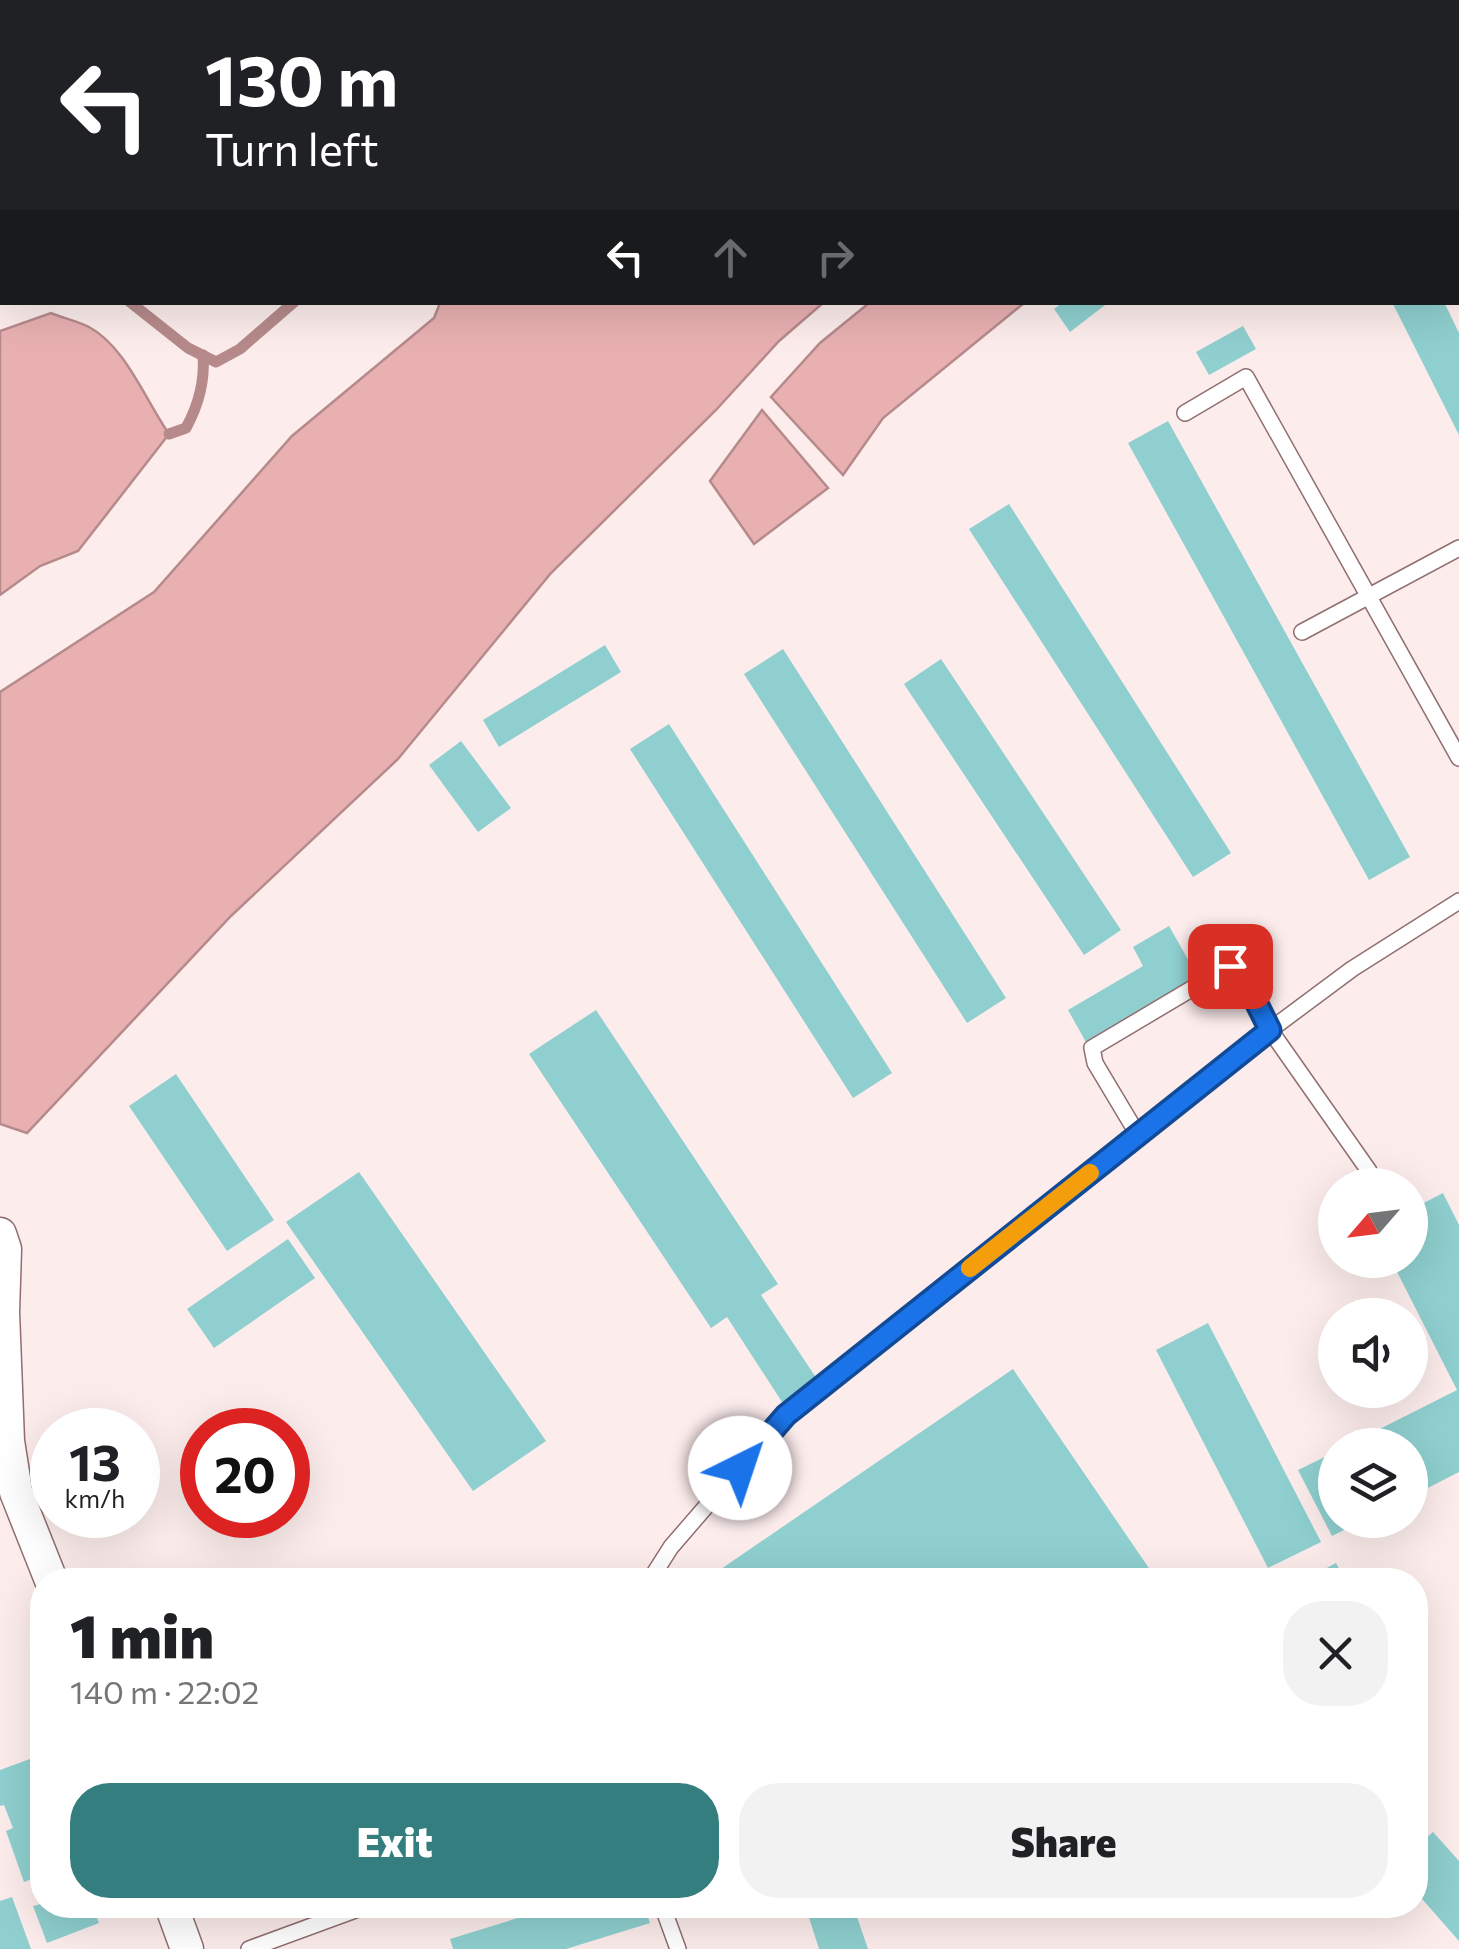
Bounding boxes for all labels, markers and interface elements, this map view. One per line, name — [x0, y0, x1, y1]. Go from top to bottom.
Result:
text: 130 m — [205, 35, 398, 120]
icon: left — [40, 40, 170, 170]
text: Turn left — [205, 120, 379, 175]
icon: left — [598, 230, 653, 285]
icon: ahead — [703, 230, 758, 285]
icon: right — [808, 230, 863, 285]
pin — [1188, 924, 1273, 1009]
icon: arrive — [1203, 939, 1258, 994]
north arrow — [1318, 1168, 1428, 1278]
map controls — [1318, 1168, 1428, 1538]
button: sound — [1318, 1298, 1428, 1408]
speed limit sign: 20 — [180, 1408, 310, 1538]
position arrow — [688, 1416, 792, 1520]
button: layers — [1318, 1428, 1428, 1538]
text: 13 — [69, 1430, 121, 1491]
text: km/h — [65, 1483, 125, 1513]
text: 1 min — [70, 1597, 214, 1670]
button: close — [1283, 1601, 1388, 1706]
text: 140 m · 22:02 — [70, 1671, 259, 1711]
button: Exit — [70, 1783, 719, 1898]
button: Share — [739, 1783, 1388, 1898]

